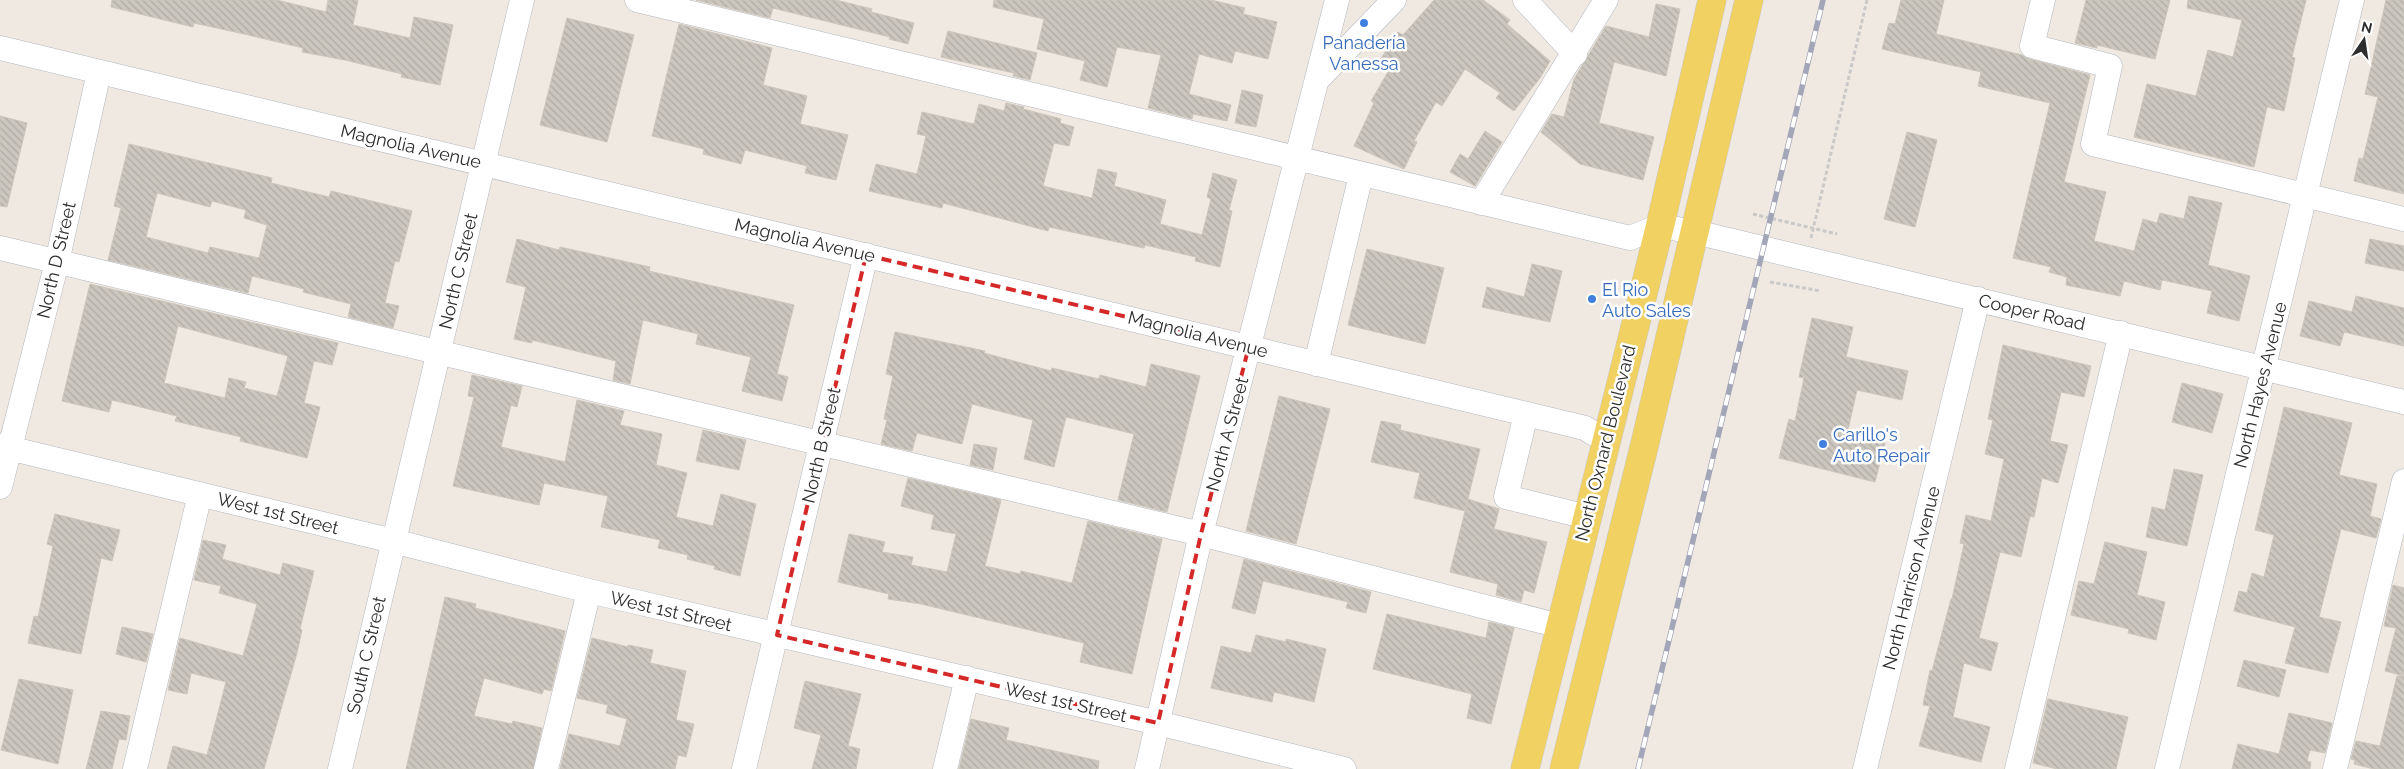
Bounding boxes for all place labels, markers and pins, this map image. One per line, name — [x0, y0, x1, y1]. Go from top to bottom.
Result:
marker: Panadería Vanessa — [1358, 17, 1370, 29]
place label: Panadería Vanessa — [1322, 32, 1406, 74]
place label: El Rio Auto Sales — [1602, 279, 1691, 321]
marker: El Rio Auto Sales — [1586, 293, 1598, 305]
place label: Carillo's Auto Repair — [1833, 424, 1931, 466]
marker: Carillo's Auto Repair — [1817, 438, 1829, 450]

